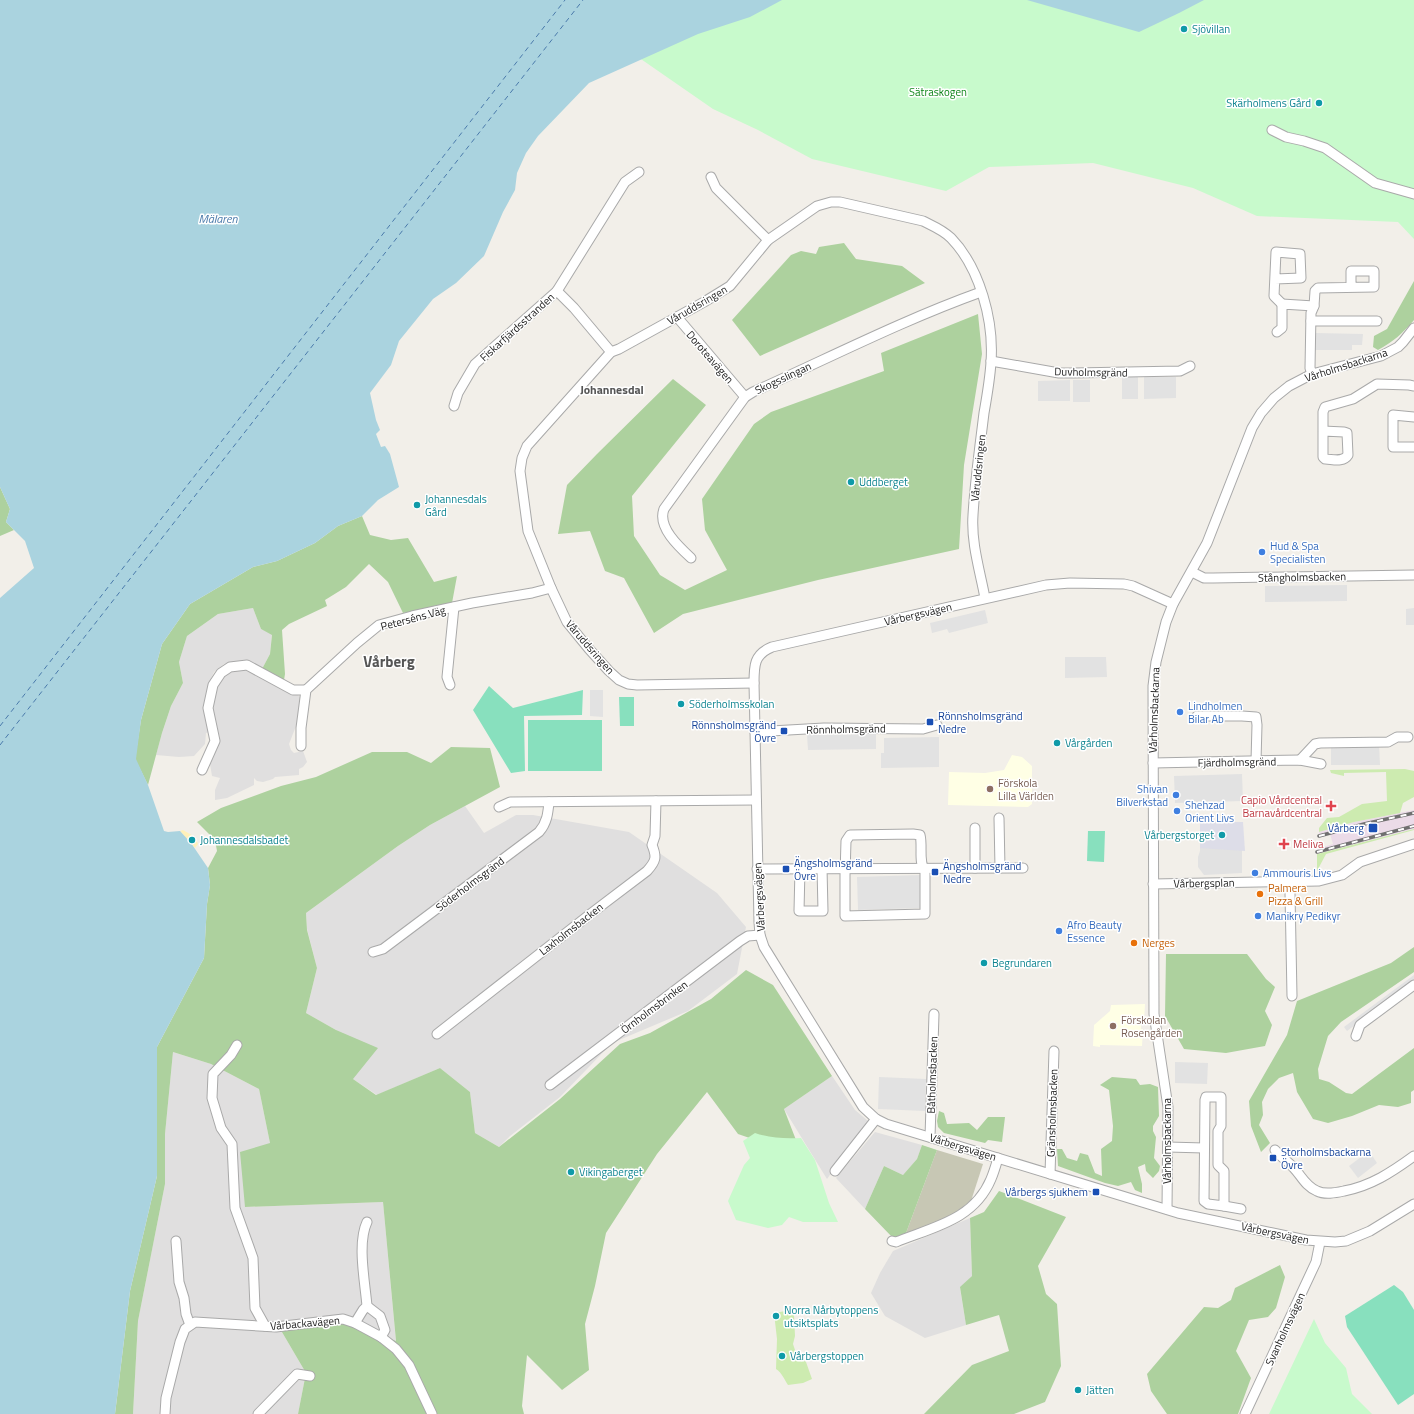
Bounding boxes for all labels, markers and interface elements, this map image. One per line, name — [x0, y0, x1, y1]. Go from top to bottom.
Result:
place label: Sjövillan — [1192, 21, 1230, 37]
marker: Sjövillan — [1179, 24, 1189, 34]
park label: Sätraskogen — [909, 84, 967, 100]
place label: Skärholmens Gård — [1226, 95, 1311, 111]
marker: Skärholmens Gård — [1314, 98, 1324, 108]
water label: Mälaren — [198, 209, 239, 228]
street label: Våruddsringen — [664, 281, 730, 329]
street label: Fiskarfjärdsstranden — [476, 289, 558, 365]
street label: Doroteavägen — [683, 327, 737, 387]
street label: Vårholmsbackarna — [1303, 344, 1390, 386]
street label: Skogsslingan — [752, 358, 814, 398]
street label: Duvholmsgränd — [1054, 363, 1128, 381]
district label: Johannesdal — [580, 380, 644, 399]
street label: Våruddsringen — [967, 434, 989, 502]
place label: Uddberget — [859, 474, 908, 490]
marker: Uddberget — [846, 477, 856, 487]
place label: Johannesdals Gård — [425, 491, 487, 520]
marker: Johannesdals Gård — [412, 500, 422, 510]
place label: Hud & Spa Specialisten — [1270, 538, 1326, 567]
marker: Hud & Spa Specialisten — [1257, 547, 1267, 557]
street label: Stångholmsbacken — [1258, 568, 1346, 586]
street label: Vårbergsvägen — [883, 598, 954, 630]
street label: Peterséns Väg — [379, 602, 448, 634]
street label: Våruddsringen — [562, 616, 618, 678]
district label: Vårberg — [363, 650, 415, 673]
street label: Vårholmsbackarna — [1145, 666, 1164, 753]
place label: Söderholmsskolan — [689, 696, 775, 712]
place label: Lindholmen Bilar Ab — [1188, 698, 1242, 727]
marker: Söderholmsskolan — [676, 699, 686, 709]
marker: Lindholmen Bilar Ab — [1175, 707, 1185, 717]
place label: Rönnsholmsgränd Nedre — [938, 708, 1023, 737]
place label: Rönnsholmsgränd Övre — [691, 717, 776, 746]
marker: Rönnsholmsgränd Nedre — [925, 717, 935, 727]
street label: Rönnholmsgränd — [806, 720, 886, 738]
marker: Rönnsholmsgränd Övre — [779, 726, 789, 736]
place label: Vårgården — [1065, 735, 1113, 751]
marker: Vårgården — [1052, 738, 1062, 748]
street label: Fjärdholmsgränd — [1198, 753, 1277, 771]
place label: Förskola Lilla Världen — [998, 775, 1054, 804]
place label: Shivan Bilverkstad — [1116, 781, 1168, 810]
marker: Förskola Lilla Världen — [985, 784, 995, 794]
marker: Shivan Bilverkstad — [1171, 790, 1181, 800]
place label: Capio Vårdcentral Barnavårdcentral — [1241, 792, 1322, 821]
place label: Shehzad Orient Livs — [1185, 797, 1234, 826]
marker: Capio Vårdcentral Barnavårdcentral — [1325, 800, 1337, 812]
marker: Shehzad Orient Livs — [1172, 806, 1182, 816]
place label: Vårberg — [1328, 820, 1364, 836]
marker: Vårberg — [1367, 822, 1379, 834]
place label: Vårbergstorget — [1144, 827, 1214, 843]
marker: Vårbergstorget — [1217, 830, 1227, 840]
place label: Johannesdalsbadet — [200, 832, 288, 848]
marker: Johannesdalsbadet — [187, 835, 197, 845]
place label: Meliva — [1293, 836, 1324, 852]
marker: Meliva — [1278, 838, 1290, 850]
street label: Söderholmsgränd — [432, 853, 508, 915]
place label: Ängsholmsgränd Övre — [794, 855, 873, 884]
place label: Ängsholmsgränd Nedre — [943, 858, 1022, 887]
street label: Vårbergsvägen — [749, 862, 769, 932]
marker: Ängsholmsgränd Övre — [781, 864, 791, 874]
place label: Ammouris Livs — [1263, 865, 1331, 881]
marker: Ängsholmsgränd Nedre — [930, 867, 940, 877]
marker: Ammouris Livs — [1250, 868, 1260, 878]
street label: Vårbergsplan — [1173, 874, 1235, 892]
place label: Palmera Pizza & Grill — [1268, 880, 1323, 909]
marker: Palmera Pizza & Grill — [1255, 889, 1265, 899]
street label: Laxholmsbacken — [536, 899, 606, 959]
place label: Manikry Pedikyr — [1266, 908, 1341, 924]
marker: Manikry Pedikyr — [1253, 911, 1263, 921]
place label: Afro Beauty Essence — [1067, 917, 1123, 946]
marker: Afro Beauty Essence — [1054, 926, 1064, 936]
place label: Nerges — [1142, 935, 1175, 951]
marker: Nerges — [1129, 938, 1139, 948]
place label: Begrundaren — [992, 955, 1052, 971]
marker: Begrundaren — [979, 958, 989, 968]
street label: Örnholmsbrinken — [617, 976, 691, 1037]
place label: Förskolan Rosengården — [1121, 1012, 1182, 1041]
marker: Förskolan Rosengården — [1108, 1021, 1118, 1031]
street label: Båtholmsbacken — [923, 1036, 941, 1114]
street label: Gränsholmsbacken — [1042, 1068, 1062, 1157]
street label: Vårholmsbackarna — [1159, 1097, 1175, 1184]
street label: Vårbergsvägen — [928, 1129, 998, 1165]
place label: Storholmsbackarna Övre — [1281, 1144, 1371, 1173]
marker: Storholmsbackarna Övre — [1268, 1153, 1278, 1163]
place label: Vikingaberget — [579, 1164, 643, 1180]
marker: Vikingaberget — [566, 1167, 576, 1177]
place label: Vårbergs sjukhem — [1005, 1184, 1088, 1200]
marker: Vårbergs sjukhem — [1091, 1187, 1101, 1197]
street label: Vårbergsvägen — [1240, 1218, 1311, 1248]
street label: Svanholmsvägen — [1261, 1290, 1309, 1368]
place label: Norra Nårbytoppens utsiktsplats — [784, 1302, 878, 1331]
marker: Norra Nårbytoppens utsiktsplats — [771, 1311, 781, 1321]
street label: Vårbackavägen — [269, 1312, 341, 1334]
place label: Vårbergstoppen — [790, 1348, 864, 1364]
marker: Vårbergstoppen — [777, 1351, 787, 1361]
place label: Jätten — [1086, 1382, 1114, 1398]
marker: Jätten — [1073, 1385, 1083, 1395]

